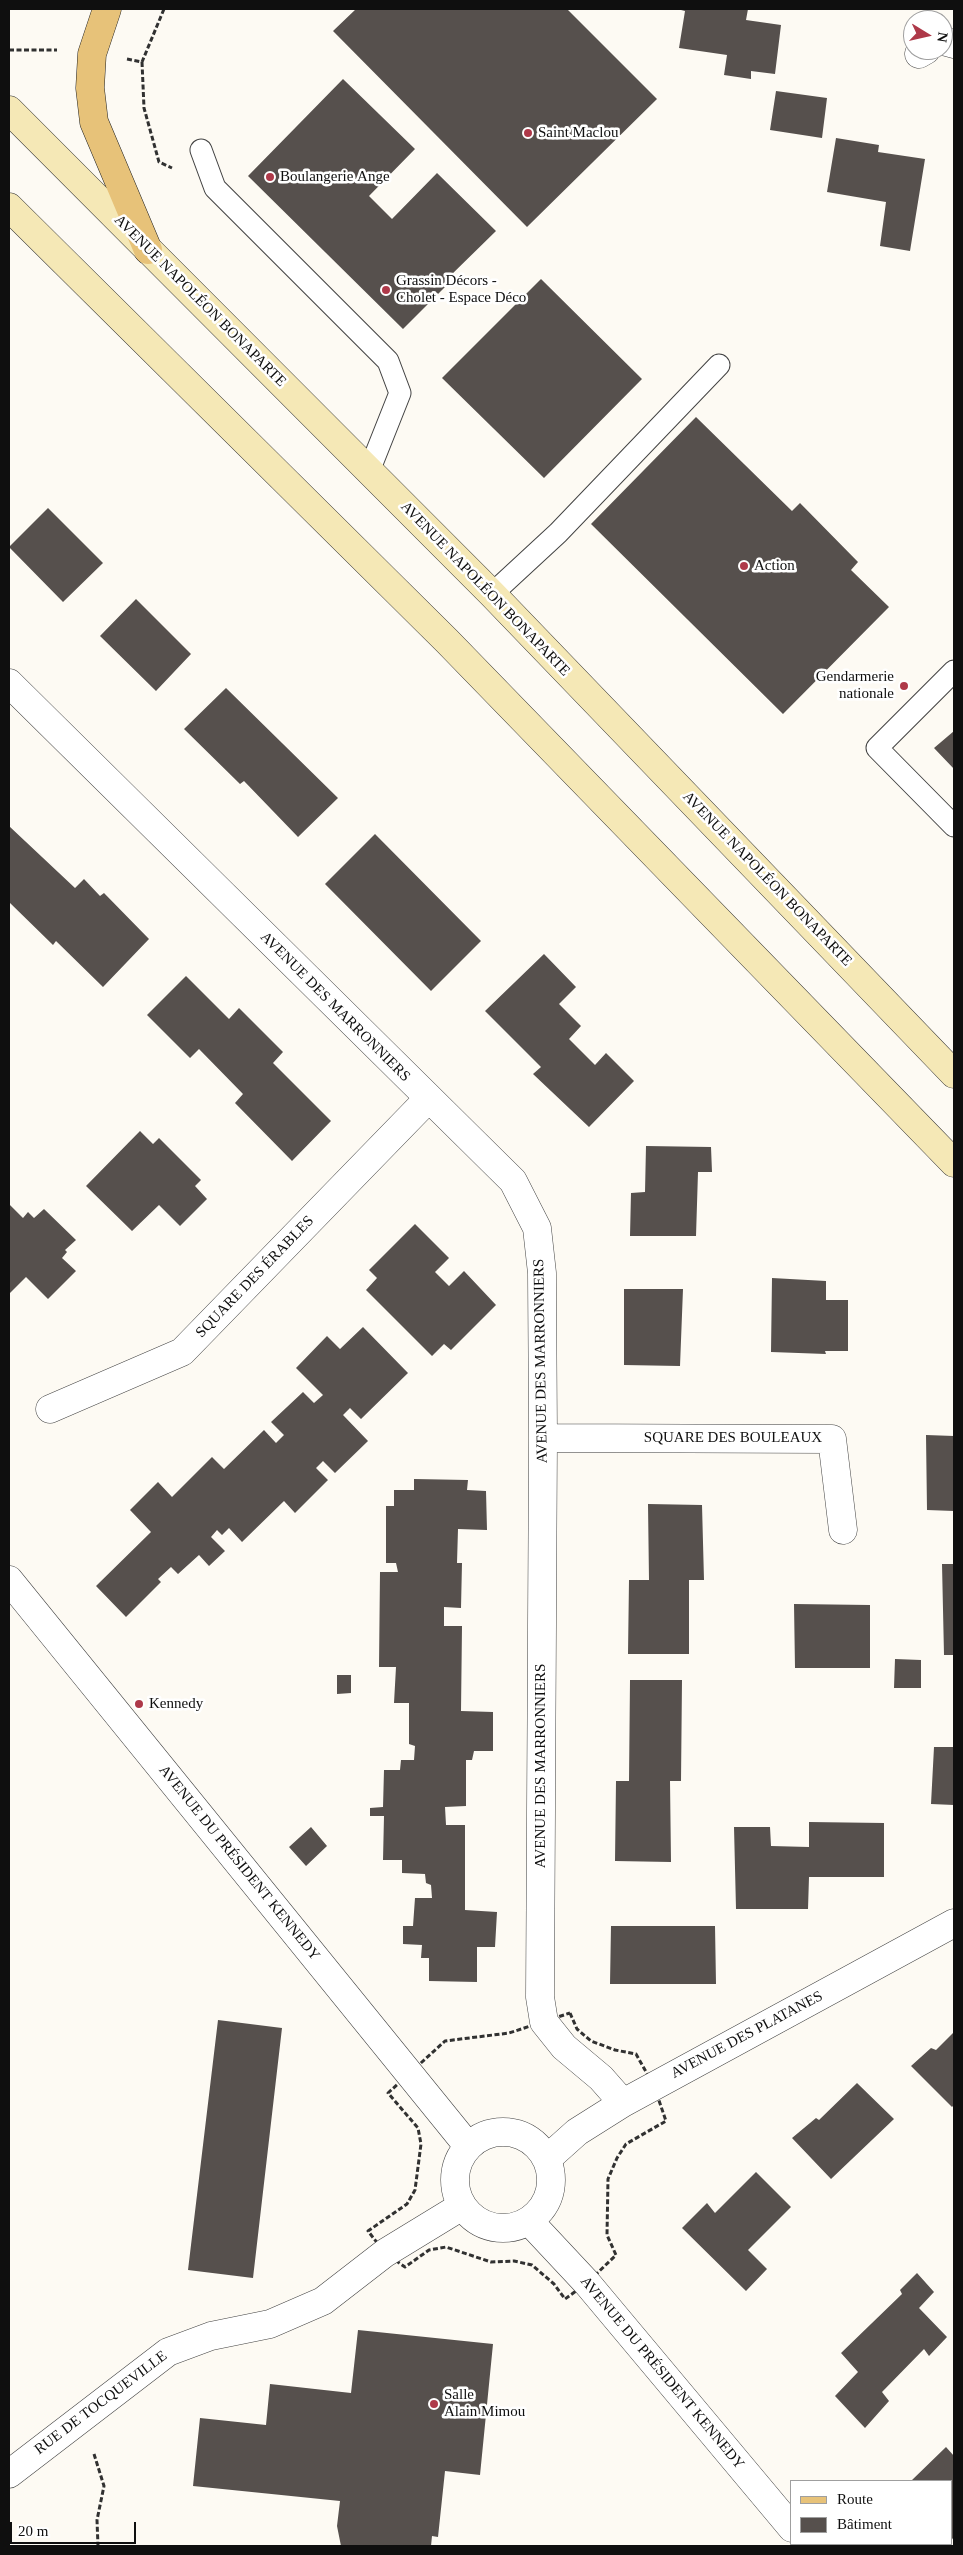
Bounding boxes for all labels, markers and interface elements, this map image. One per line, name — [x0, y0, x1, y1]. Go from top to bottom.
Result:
north arrow — [903, 10, 953, 60]
text: N — [934, 31, 951, 43]
place label: Saint Maclou — [538, 124, 618, 142]
marker: Saint Maclou — [522, 127, 534, 139]
place label: Boulangerie Ange — [280, 168, 390, 186]
marker: Boulangerie Ange — [264, 171, 276, 183]
street label: AVENUE NAPOLÉON BONAPARTE — [110, 211, 290, 391]
place label: Grassin Décors - Cholet - Espace Déco — [396, 272, 526, 307]
marker: Grassin Décors - Cholet - Espace Déco — [380, 284, 392, 296]
street label: AVENUE NAPOLÉON BONAPARTE — [397, 498, 573, 680]
place label: Action — [754, 557, 795, 575]
marker: Action — [738, 560, 750, 572]
place label: Gendarmerie nationale — [816, 668, 894, 703]
marker: Gendarmerie nationale — [898, 680, 910, 692]
street label: AVENUE NAPOLÉON BONAPARTE — [679, 788, 855, 970]
street label: AVENUE DES MARRONNIERS — [256, 928, 414, 1086]
street label: SQUARE DES ÉRABLES — [192, 1212, 318, 1342]
street label: AVENUE DES MARRONNIERS — [530, 1258, 552, 1464]
street label: SQUARE DES BOULEAUX — [644, 1429, 822, 1447]
street label: AVENUE DES MARRONNIERS — [532, 1664, 550, 1868]
place label: Kennedy — [149, 1695, 203, 1713]
marker: Kennedy — [133, 1698, 145, 1710]
street label: AVENUE DU PRÉSIDENT KENNEDY — [155, 1762, 323, 1964]
street label: AVENUE DES PLATANES — [668, 1987, 826, 2083]
street label: AVENUE DU PRÉSIDENT KENNEDY — [576, 2273, 748, 2473]
street label: RUE DE TOCQUEVILLE — [31, 2347, 171, 2459]
place label: Salle Alain Mimou — [444, 2386, 525, 2421]
marker: Salle Alain Mimou — [428, 2398, 440, 2410]
legend — [790, 2480, 953, 2545]
text: Route — [837, 2491, 873, 2507]
scale bar — [12, 2512, 139, 2544]
text: Bâtiment — [837, 2516, 892, 2532]
text: 20 m — [18, 2523, 48, 2539]

